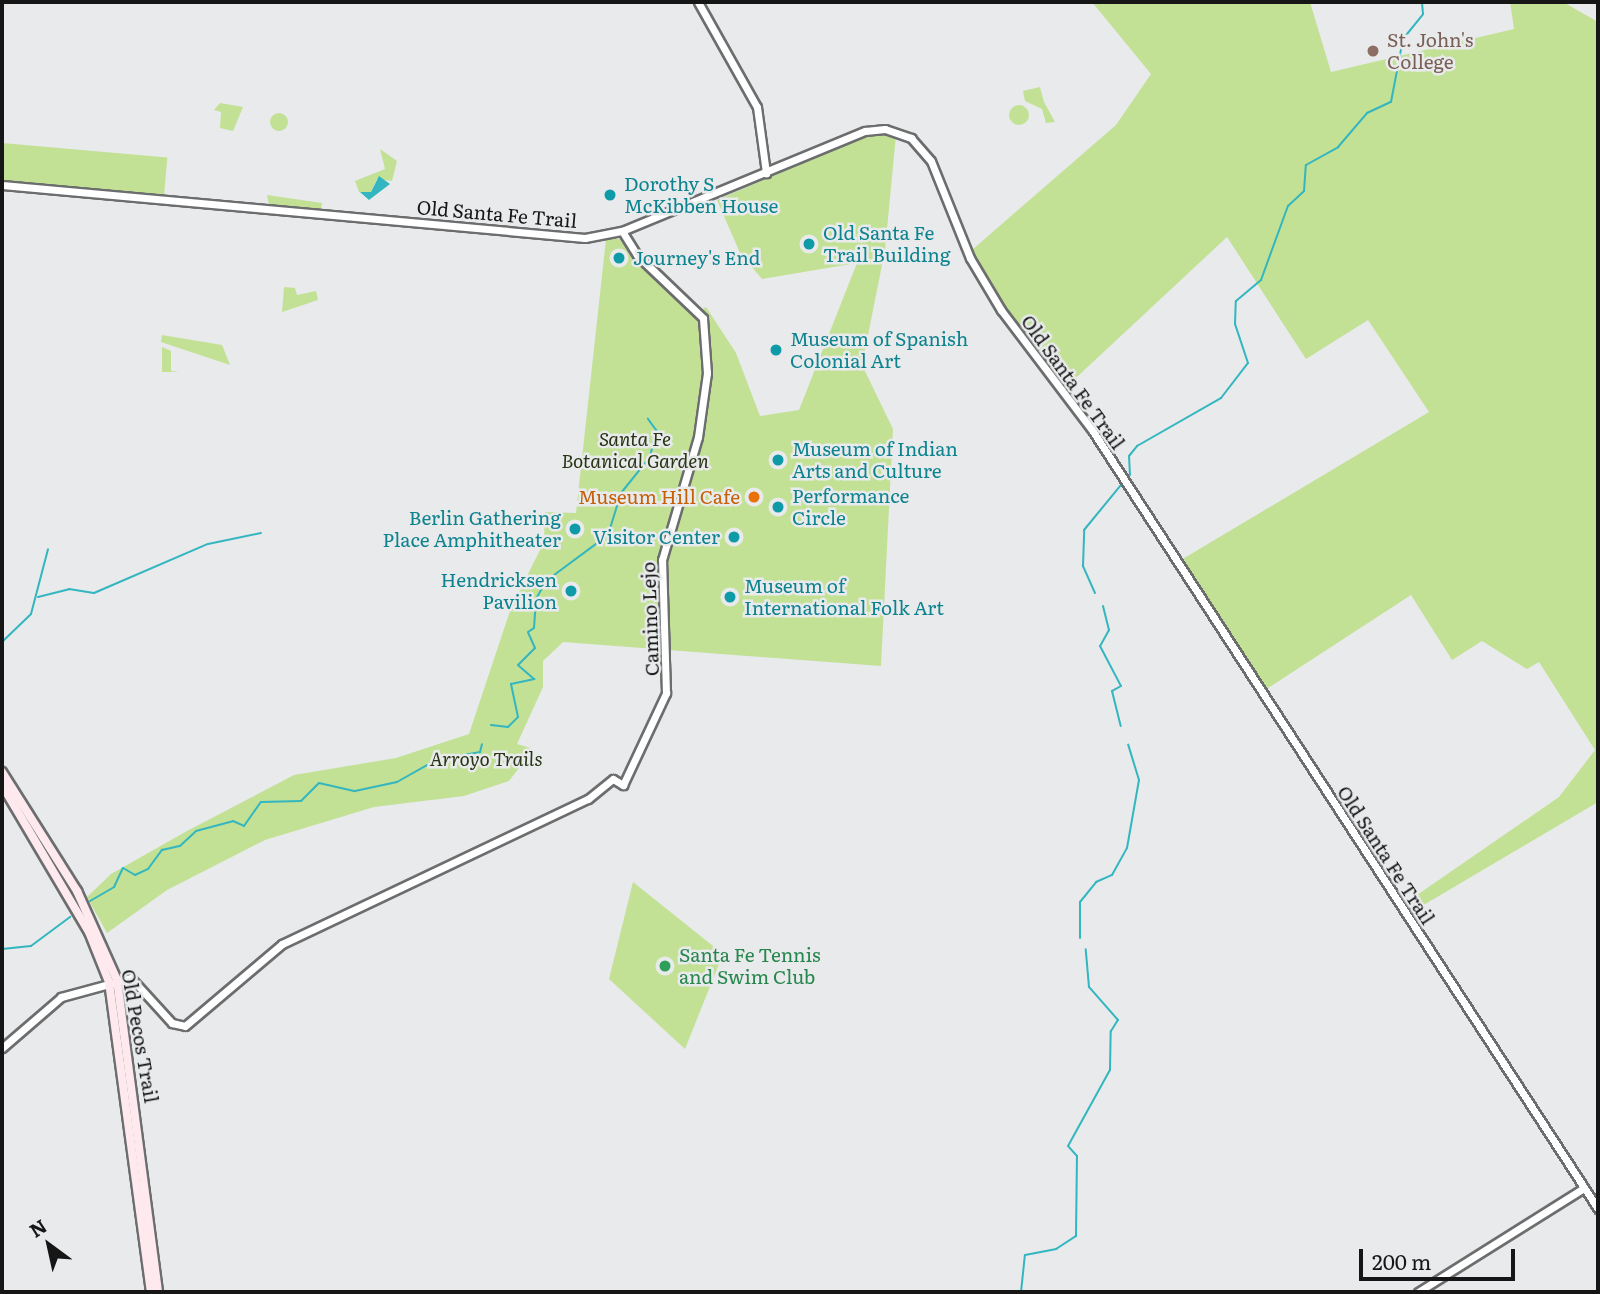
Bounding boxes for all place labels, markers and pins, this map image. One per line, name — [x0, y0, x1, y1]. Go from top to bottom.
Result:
place label: St. John's College — [1387, 29, 1473, 73]
marker: St. John's College — [1365, 43, 1381, 59]
place label: Dorothy S McKibben House — [624, 173, 778, 217]
marker: Dorothy S McKibben House — [602, 187, 618, 203]
place label: Old Santa Fe Trail Building — [823, 222, 950, 266]
marker: Old Santa Fe Trail Building — [801, 236, 817, 252]
place label: Journey's End — [633, 247, 760, 269]
marker: Journey's End — [611, 250, 627, 266]
place label: Museum of Spanish Colonial Art — [790, 328, 968, 372]
marker: Museum of Spanish Colonial Art — [768, 342, 784, 358]
place label: Museum of Indian Arts and Culture — [792, 438, 958, 482]
marker: Museum of Indian Arts and Culture — [770, 452, 786, 468]
place label: Performance Circle — [792, 485, 909, 529]
place label: Museum Hill Cafe — [578, 486, 740, 508]
marker: Museum Hill Cafe — [746, 489, 762, 505]
marker: Performance Circle — [770, 499, 786, 515]
place label: Berlin Gathering Place Amphitheater — [382, 507, 561, 551]
marker: Berlin Gathering Place Amphitheater — [567, 521, 583, 537]
place label: Visitor Center — [593, 526, 720, 548]
marker: Visitor Center — [726, 529, 742, 545]
place label: Hendricksen Pavilion — [441, 569, 557, 613]
place label: Museum of International Folk Art — [744, 575, 944, 619]
marker: Hendricksen Pavilion — [563, 583, 579, 599]
marker: Museum of International Folk Art — [722, 589, 738, 605]
place label: Santa Fe Tennis and Swim Club — [679, 944, 821, 988]
marker: Santa Fe Tennis and Swim Club — [657, 958, 673, 974]

